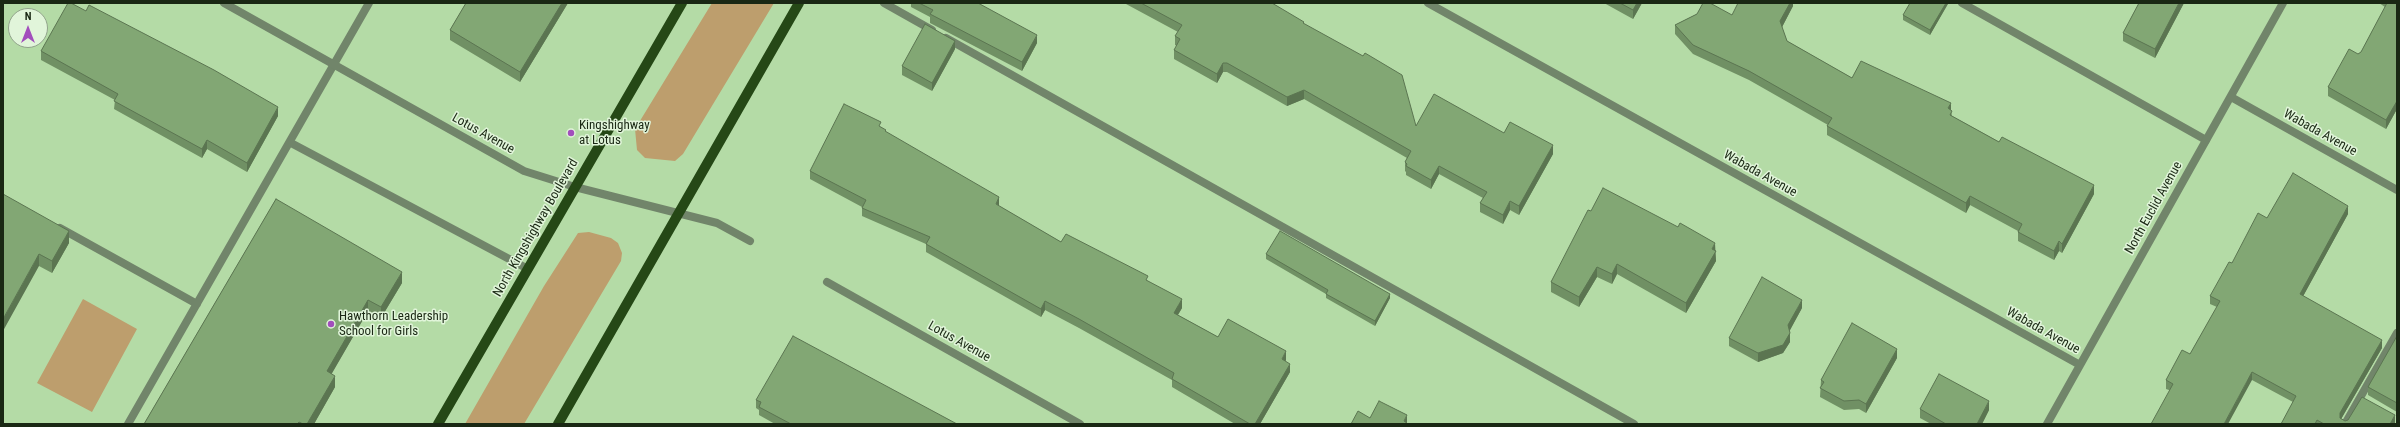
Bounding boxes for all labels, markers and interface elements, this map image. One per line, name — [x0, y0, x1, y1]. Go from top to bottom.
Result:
north arrow — [8, 8, 48, 48]
text: N — [25, 10, 31, 23]
street label: Wabada Avenue — [2281, 106, 2359, 160]
street label: Lotus Avenue — [449, 110, 517, 158]
place label: Kingshighway at Lotus — [579, 118, 650, 149]
marker: Kingshighway at Lotus — [566, 128, 576, 138]
street label: Wabada Avenue — [1721, 147, 1799, 201]
street label: North Kingshighway Boulevard — [490, 156, 582, 300]
street label: North Euclid Avenue — [2122, 159, 2186, 257]
street label: Wabada Avenue — [2004, 304, 2082, 358]
place label: Hawthorn Leadership School for Girls — [339, 309, 448, 340]
street label: Lotus Avenue — [925, 318, 993, 366]
marker: Hawthorn Leadership School for Girls — [326, 319, 336, 329]

